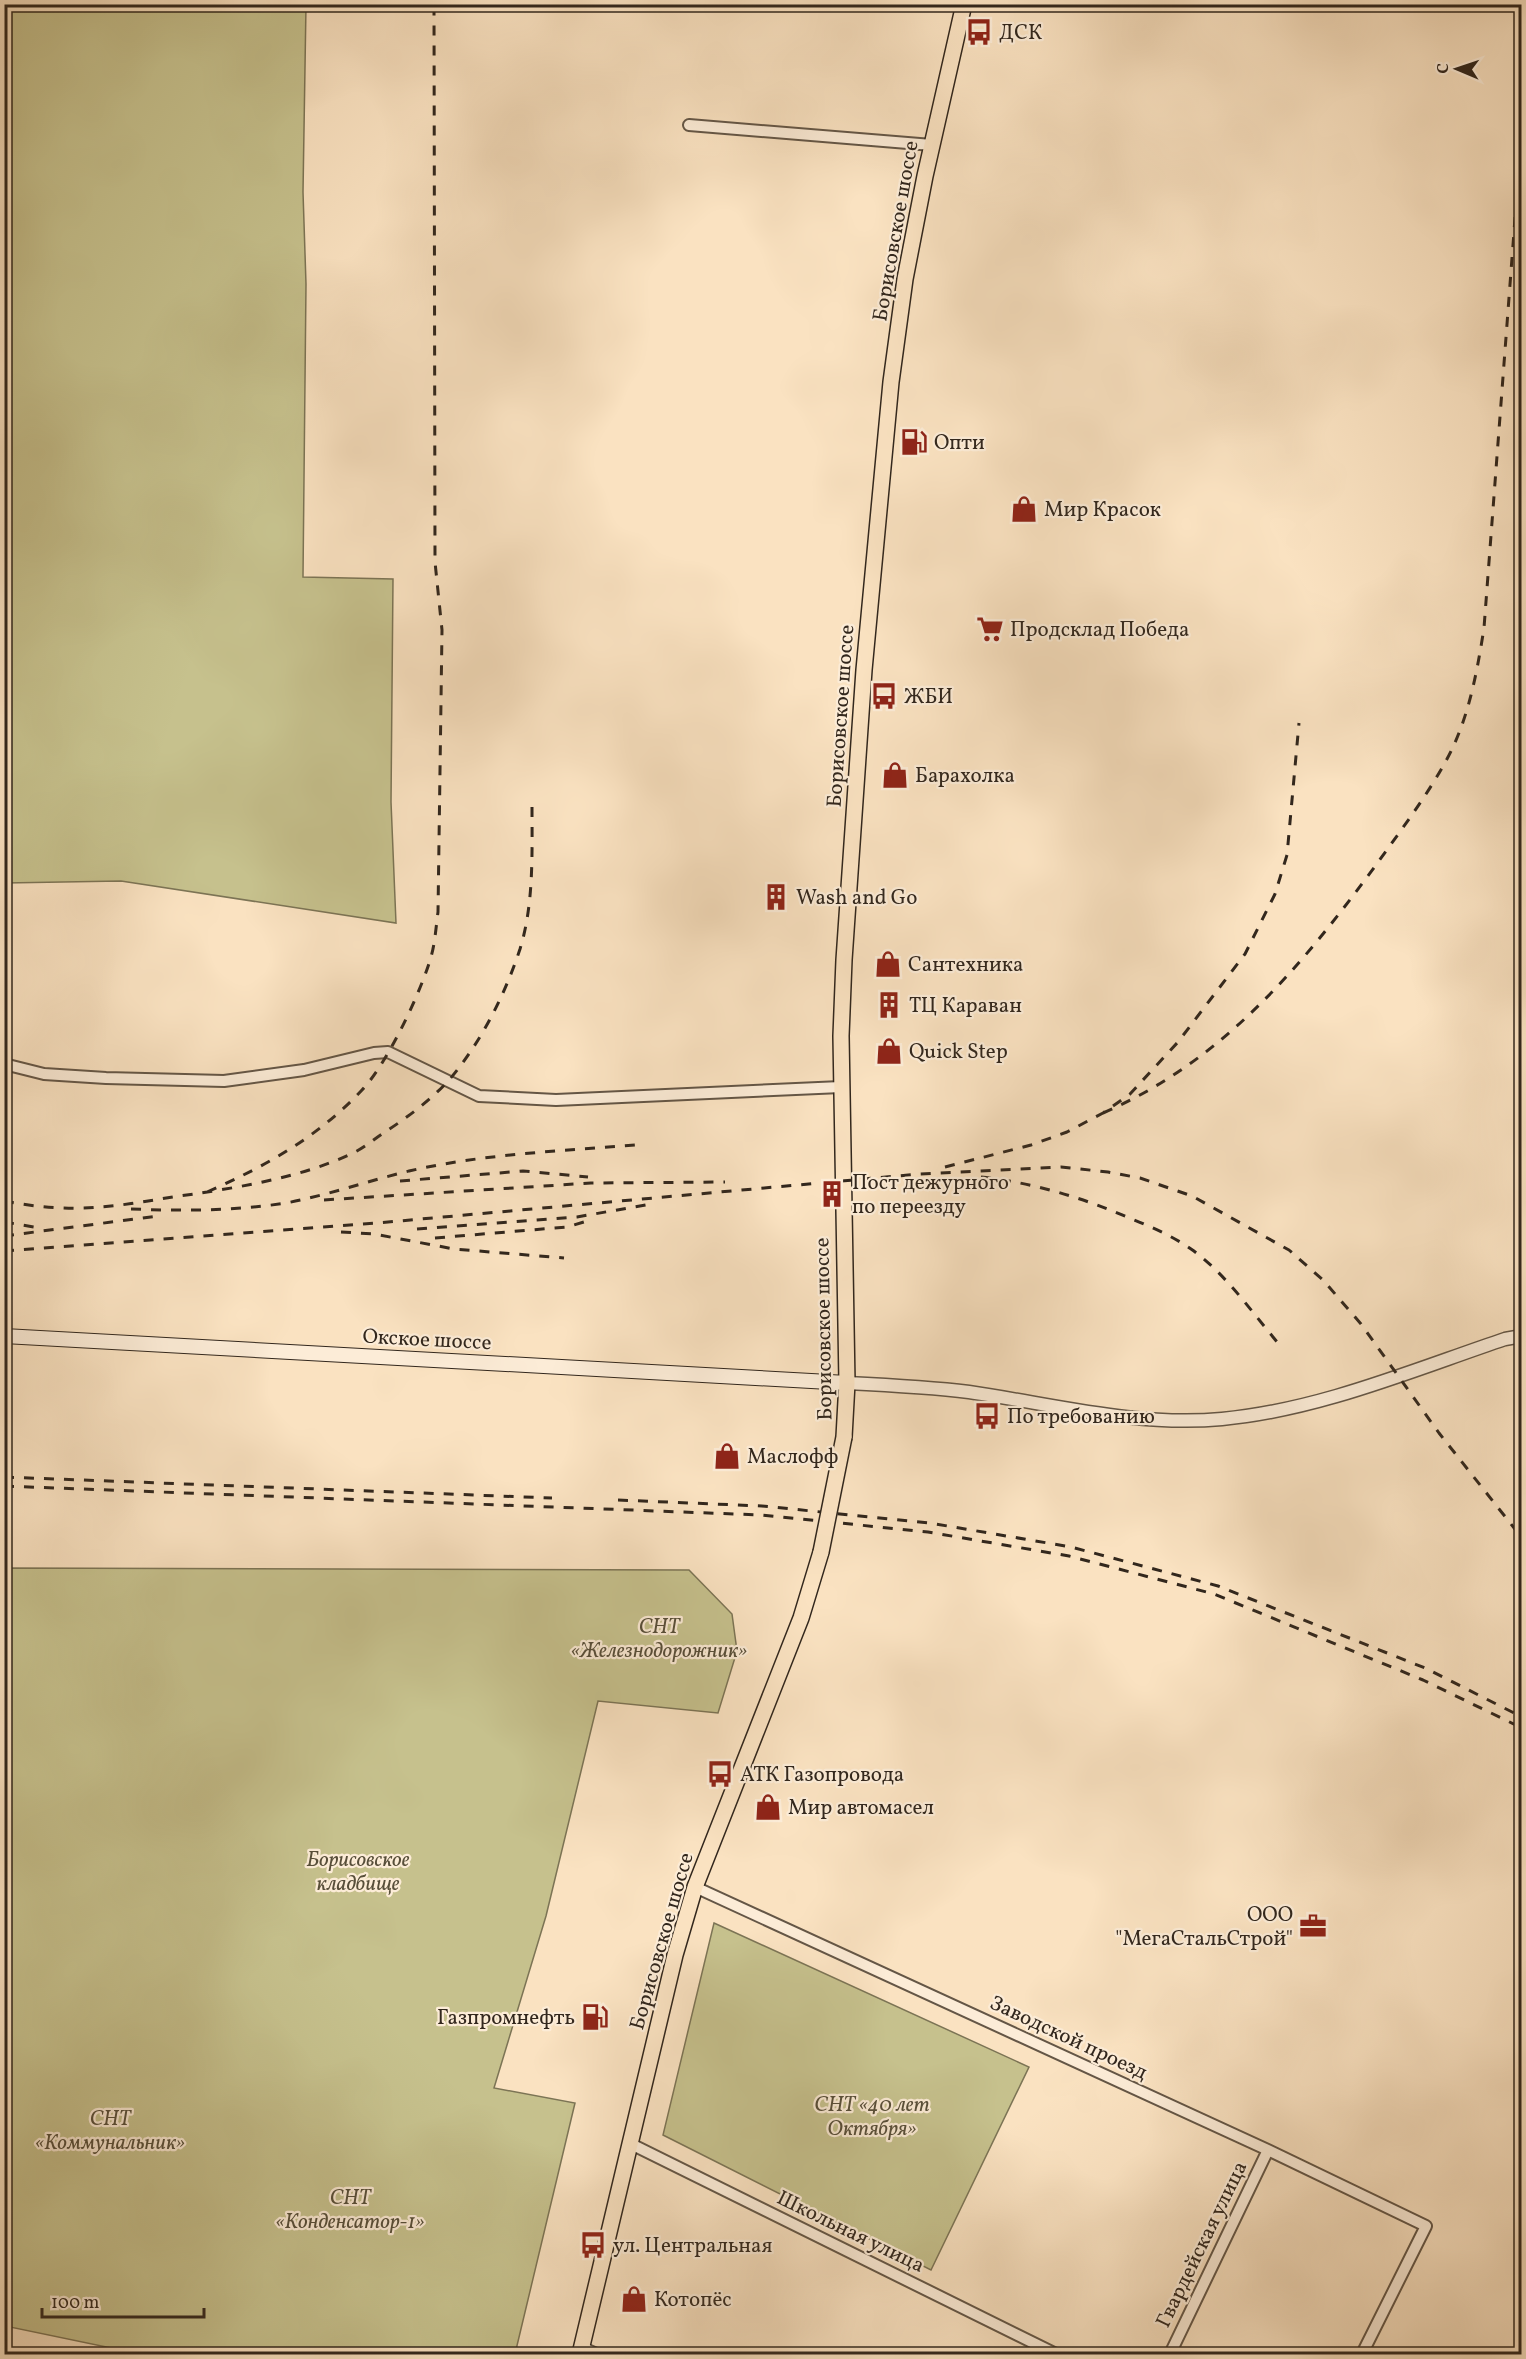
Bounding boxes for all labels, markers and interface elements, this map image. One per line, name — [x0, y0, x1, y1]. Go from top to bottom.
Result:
bus stop icon: ДСК — [964, 17, 994, 47]
place label: ДСК — [999, 19, 1042, 48]
north arrow — [1427, 39, 1487, 99]
text: С — [1433, 63, 1455, 74]
street label: Борисовское шоссе — [866, 139, 927, 324]
fuel station icon: Опти — [899, 427, 929, 457]
place label: Опти — [934, 429, 985, 458]
shop icon: Мир Красок — [1009, 494, 1039, 524]
place label: Мир Красок — [1044, 496, 1161, 525]
supermarket icon: Продсклад Победа — [975, 614, 1005, 644]
place label: Продсклад Победа — [1010, 616, 1189, 645]
street label: Борисовское шоссе — [821, 624, 862, 808]
bus stop icon: ЖБИ — [869, 681, 899, 711]
place label: ЖБИ — [904, 683, 953, 712]
shop icon: Барахолка — [880, 760, 910, 790]
place label: Барахолка — [915, 762, 1015, 791]
building icon: Wash and Go — [761, 882, 791, 912]
place label: Wash and Go — [796, 884, 917, 913]
shop icon: Сантехника — [873, 949, 903, 979]
place label: Сантехника — [908, 951, 1024, 980]
building icon: ТЦ Караван — [874, 990, 904, 1020]
place label: ТЦ Караван — [909, 992, 1022, 1021]
shop icon: Quick Step — [874, 1036, 904, 1066]
place label: Quick Step — [909, 1038, 1008, 1067]
place label: Пост дежурного по переезду — [852, 1169, 1009, 1222]
building icon: Пост дежурного по переезду — [817, 1179, 847, 1209]
street label: Борисовское шоссе — [808, 1237, 841, 1421]
street label: Окское шоссе — [362, 1323, 492, 1358]
bus stop icon: По требованию — [972, 1401, 1002, 1431]
place label: По требованию — [1007, 1403, 1155, 1432]
shop icon: Маслофф — [712, 1441, 742, 1471]
place label: Маслофф — [747, 1443, 838, 1472]
park label: СНТ «Железнодорожник» — [571, 1613, 747, 1666]
bus stop icon: АТК Газопровода — [705, 1759, 735, 1789]
place label: АТК Газопровода — [740, 1761, 904, 1790]
shop icon: Мир автомасел — [753, 1792, 783, 1822]
place label: Мир автомасел — [788, 1794, 934, 1823]
park label: Борисовское кладбище — [307, 1846, 410, 1899]
street label: Борисовское шоссе — [623, 1849, 702, 2033]
place label: ООО "МегаСтальСтрой" — [1115, 1901, 1293, 1954]
office icon: ООО "МегаСтальСтрой" — [1298, 1911, 1328, 1941]
street label: Заводской проезд — [985, 1989, 1152, 2088]
fuel station icon: Газпромнефть — [580, 2002, 610, 2032]
place label: Газпромнефть — [437, 2004, 575, 2033]
park label: СНТ «40 лет Октября» — [814, 2091, 930, 2144]
park label: СНТ «Коммунальник» — [35, 2105, 185, 2158]
street label: Гвардейская улица — [1149, 2156, 1255, 2333]
park label: СНТ «Конденсатор-1» — [275, 2184, 425, 2237]
street label: Школьная улица — [772, 2184, 929, 2281]
bus stop icon: ул. Центральная — [578, 2230, 608, 2260]
place label: ул. Центральная — [613, 2232, 772, 2261]
scale bar — [42, 2281, 204, 2319]
shop icon: Котопёс — [619, 2284, 649, 2314]
place label: Котопёс — [654, 2286, 732, 2315]
text: 100 m — [51, 2291, 100, 2316]

